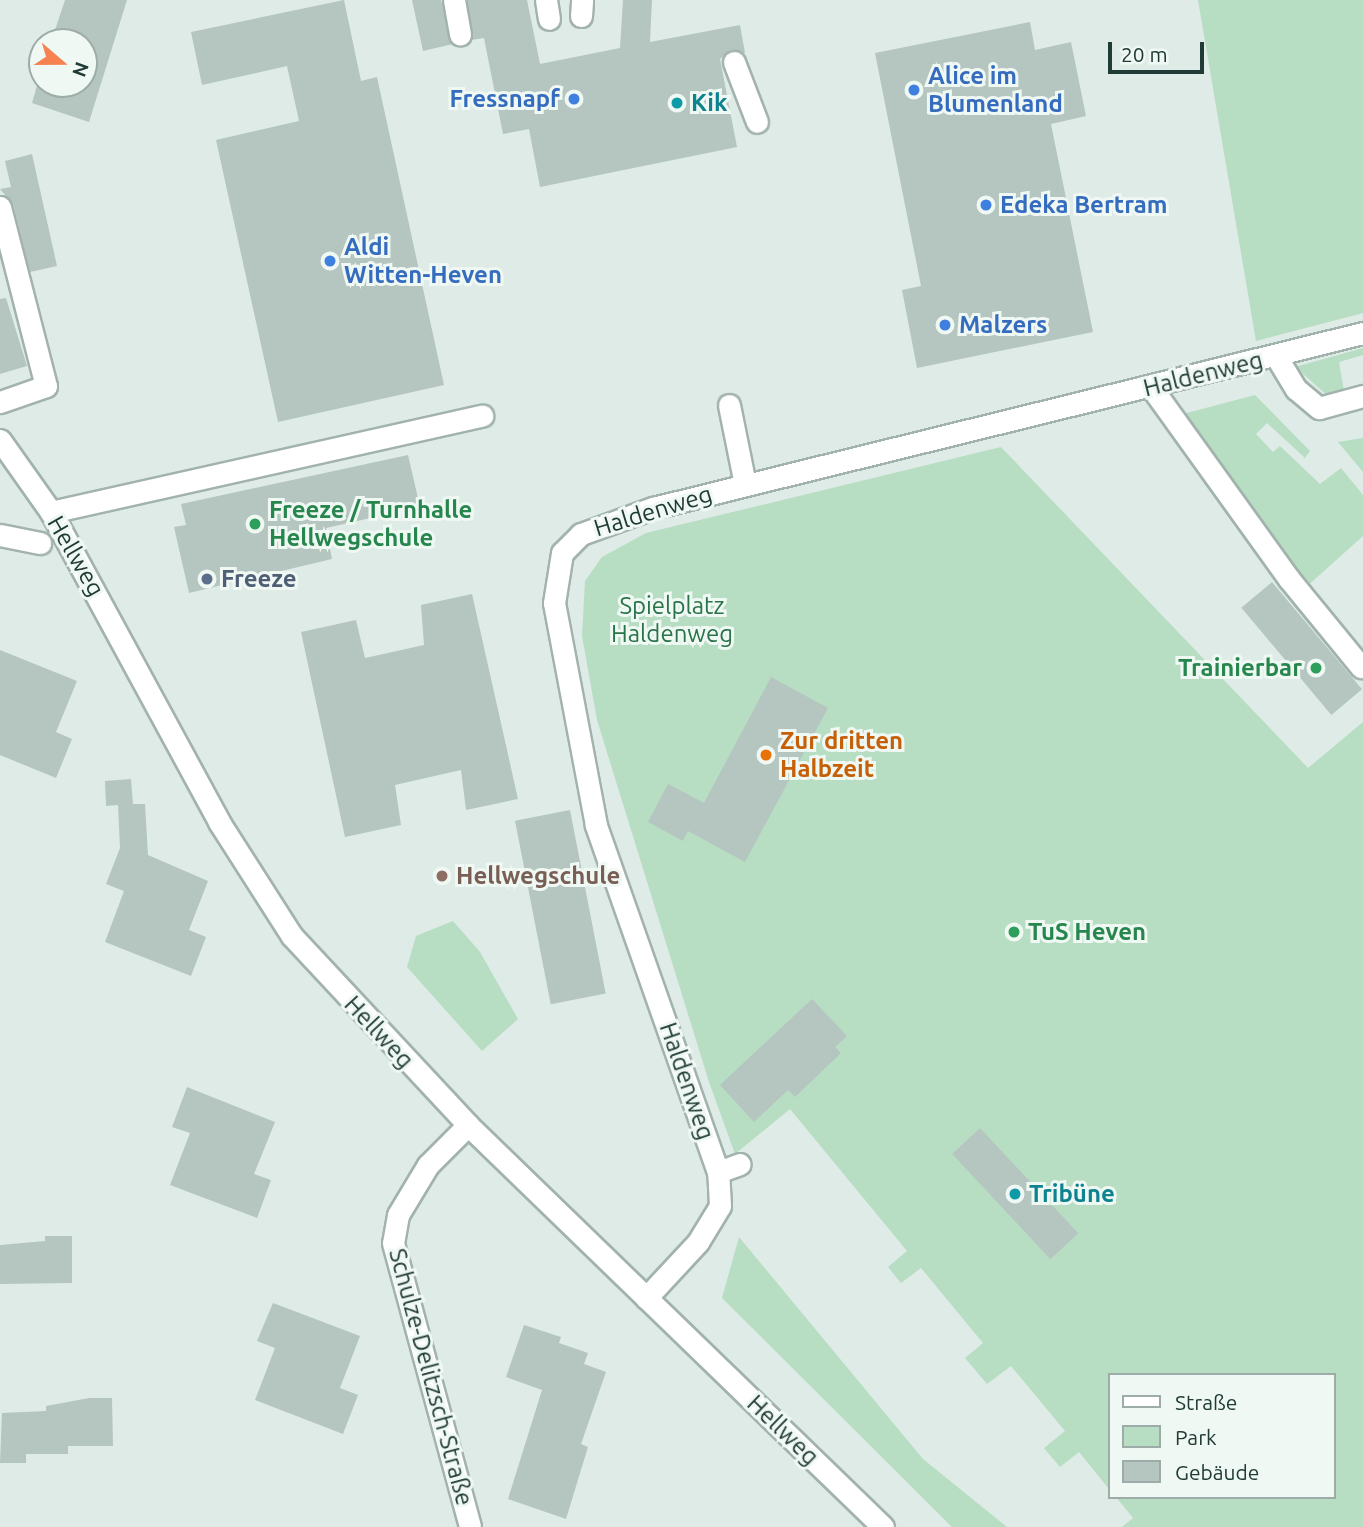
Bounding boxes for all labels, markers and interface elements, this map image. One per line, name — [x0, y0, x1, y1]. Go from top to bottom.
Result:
north arrow — [28, 28, 98, 98]
scale bar — [1111, 28, 1207, 72]
text: 20 m — [1121, 42, 1168, 66]
text: N — [68, 59, 94, 80]
place label: Alice im Blumenland — [928, 62, 1063, 118]
marker: Alice im Blumenland — [906, 82, 922, 98]
place label: Fressnapf — [449, 85, 560, 113]
place label: Kik — [691, 89, 727, 117]
marker: Fressnapf — [566, 91, 582, 107]
marker: Kik — [669, 95, 685, 111]
place label: Edeka Bertram — [1000, 191, 1168, 219]
marker: Edeka Bertram — [978, 197, 994, 213]
place label: Aldi Witten-Heven — [344, 233, 502, 289]
marker: Aldi Witten-Heven — [322, 253, 338, 269]
place label: Malzers — [959, 311, 1047, 339]
marker: Malzers — [937, 317, 953, 333]
street label: Haldenweg — [1140, 345, 1266, 403]
street label: Haldenweg — [590, 479, 716, 543]
place label: Freeze / Turnhalle Hellwegschule — [269, 496, 472, 552]
street label: Hellweg — [41, 511, 111, 601]
marker: Freeze / Turnhalle Hellwegschule — [247, 516, 263, 532]
place label: Freeze — [221, 565, 297, 593]
marker: Freeze — [199, 571, 215, 587]
park label: Spielplatz Haldenweg — [611, 592, 733, 648]
place label: Trainierbar — [1178, 654, 1302, 682]
marker: Trainierbar — [1308, 660, 1324, 676]
place label: Zur dritten Halbzeit — [780, 727, 903, 783]
marker: Zur dritten Halbzeit — [758, 747, 774, 763]
place label: Hellwegschule — [456, 862, 620, 890]
marker: Hellwegschule — [434, 868, 450, 884]
place label: TuS Heven — [1028, 918, 1146, 946]
marker: TuS Heven — [1006, 924, 1022, 940]
street label: Hellweg — [338, 990, 420, 1074]
street label: Haldenweg — [654, 1019, 720, 1143]
place label: Tribüne — [1029, 1180, 1115, 1208]
marker: Tribüne — [1007, 1186, 1023, 1202]
street label: Schulze-Delitzsch-Straße — [383, 1245, 479, 1509]
legend — [1108, 1373, 1335, 1499]
street label: Hellweg — [741, 1389, 825, 1471]
text: Straße — [1175, 1390, 1237, 1414]
text: Park — [1175, 1425, 1217, 1449]
text: Gebäude — [1175, 1460, 1259, 1484]

